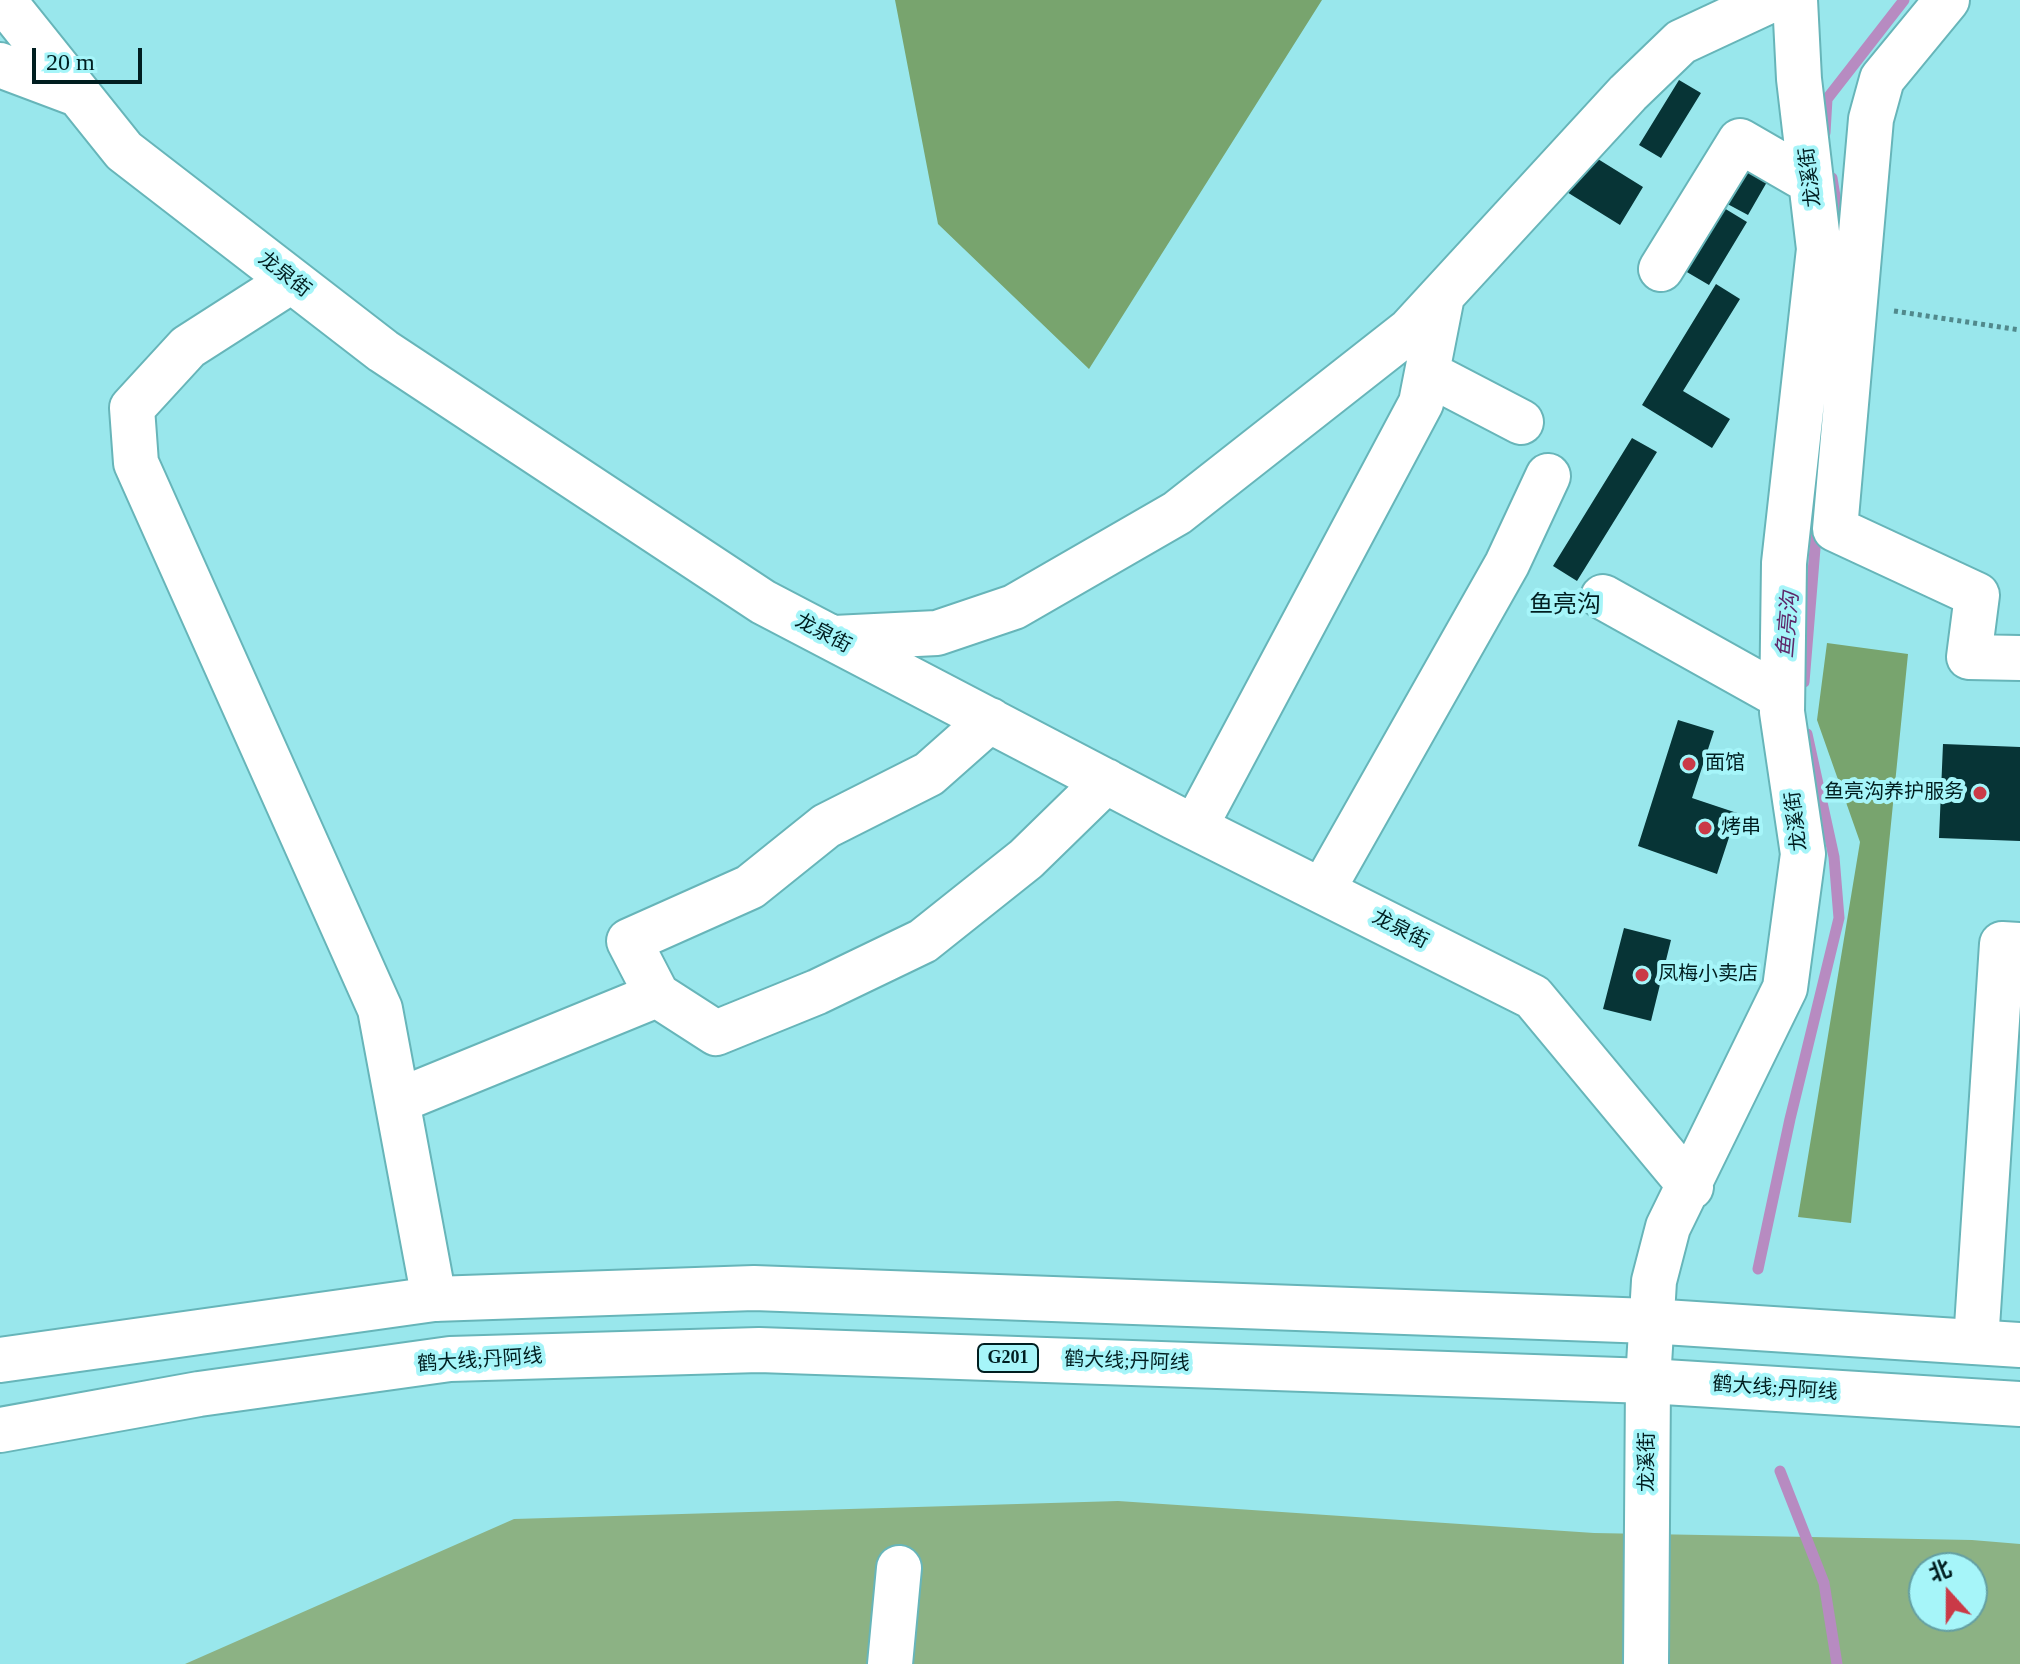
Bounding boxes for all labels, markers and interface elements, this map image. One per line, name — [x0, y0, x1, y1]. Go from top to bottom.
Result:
scale bar — [36, 32, 146, 82]
text: 20 m — [46, 49, 95, 75]
street label: 龙溪街 — [1795, 146, 1827, 208]
street label: 龙泉街 — [253, 247, 315, 303]
water label: 鱼亮沟 — [1773, 591, 1805, 659]
district label: 鱼亮沟 — [1529, 592, 1601, 620]
street label: 龙泉街 — [791, 609, 855, 659]
place label: 面馆 — [1705, 752, 1745, 776]
marker: 面馆 — [1680, 755, 1698, 773]
place label: 鱼亮沟养护服务 — [1824, 781, 1964, 805]
marker: 鱼亮沟养护服务 — [1971, 784, 1989, 802]
street label: 龙溪街 — [1781, 790, 1813, 852]
place label: 烤串 — [1721, 816, 1761, 840]
marker: 烤串 — [1696, 819, 1714, 837]
street label: 龙泉街 — [1368, 906, 1432, 954]
place label: 凤梅小卖店 — [1658, 963, 1758, 987]
marker: 凤梅小卖店 — [1633, 966, 1651, 984]
road number: G201 — [978, 1344, 1038, 1372]
street label: 鹤大线;丹阿线 — [417, 1345, 543, 1377]
street label: 鹤大线;丹阿线 — [1064, 1348, 1190, 1376]
street label: 鹤大线;丹阿线 — [1712, 1373, 1838, 1405]
street label: 龙溪街 — [1636, 1432, 1660, 1492]
north arrow — [1908, 1552, 1988, 1632]
text: 北 — [1925, 1555, 1955, 1587]

